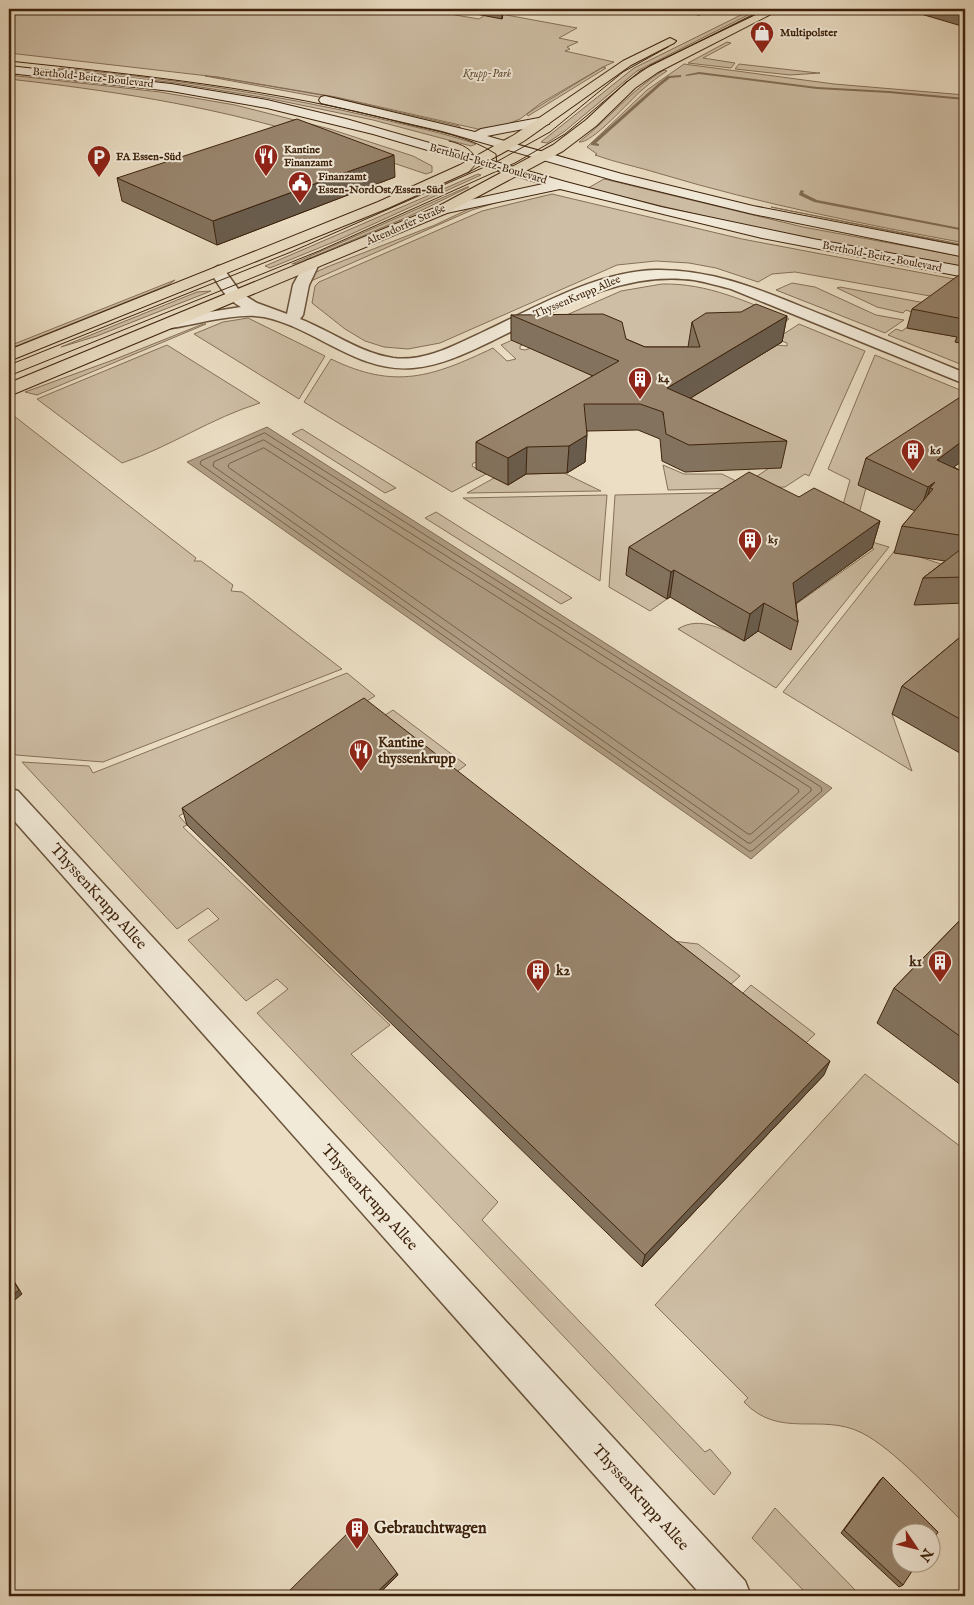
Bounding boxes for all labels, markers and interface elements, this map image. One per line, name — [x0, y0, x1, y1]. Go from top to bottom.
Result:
shop icon: Multipolster — [749, 20, 775, 54]
place label: Multipolster — [780, 26, 838, 40]
street label: Berthold-Beitz-Boulevard — [32, 65, 154, 91]
park label: Krupp-Park — [462, 67, 512, 81]
street label: Berthold-Beitz-Boulevard — [428, 141, 548, 187]
restaurant icon: Kantine Finanzamt — [253, 143, 279, 177]
place label: Kantine Finanzamt — [284, 143, 333, 170]
parking icon: FA Essen-Süd — [86, 144, 112, 178]
place label: FA Essen-Süd — [116, 150, 182, 164]
public building icon: Finanzamt Essen-NordOst/Essen-Süd — [287, 170, 313, 204]
place label: Finanzamt Essen-NordOst/Essen-Süd — [318, 170, 445, 197]
street label: Altendorfer Straße — [363, 201, 448, 249]
street label: Berthold-Beitz-Boulevard — [821, 239, 943, 275]
street label: ThyssenKrupp Allee — [531, 272, 623, 322]
building icon: k4 — [627, 366, 653, 400]
place label: k4 — [657, 372, 670, 386]
building icon: k6 — [900, 438, 926, 472]
place label: k6 — [929, 444, 942, 458]
building icon: k5 — [737, 527, 763, 561]
place label: k5 — [767, 533, 778, 547]
place label: Kantine thyssenkrupp — [377, 734, 456, 768]
restaurant icon: Kantine thyssenkrupp — [348, 738, 374, 772]
street label: ThyssenKrupp Allee — [45, 840, 151, 954]
building icon: k1 — [927, 949, 953, 983]
place label: k1 — [908, 953, 922, 971]
building icon: k2 — [525, 958, 551, 992]
place label: k2 — [555, 962, 570, 980]
street label: ThyssenKrupp Allee — [316, 1141, 422, 1255]
street label: ThyssenKrupp Allee — [587, 1441, 693, 1555]
building icon: Gebrauchtwagen — [344, 1516, 370, 1550]
place label: Gebrauchtwagen — [374, 1519, 487, 1539]
north arrow — [892, 1522, 942, 1572]
text: N — [915, 1544, 937, 1565]

